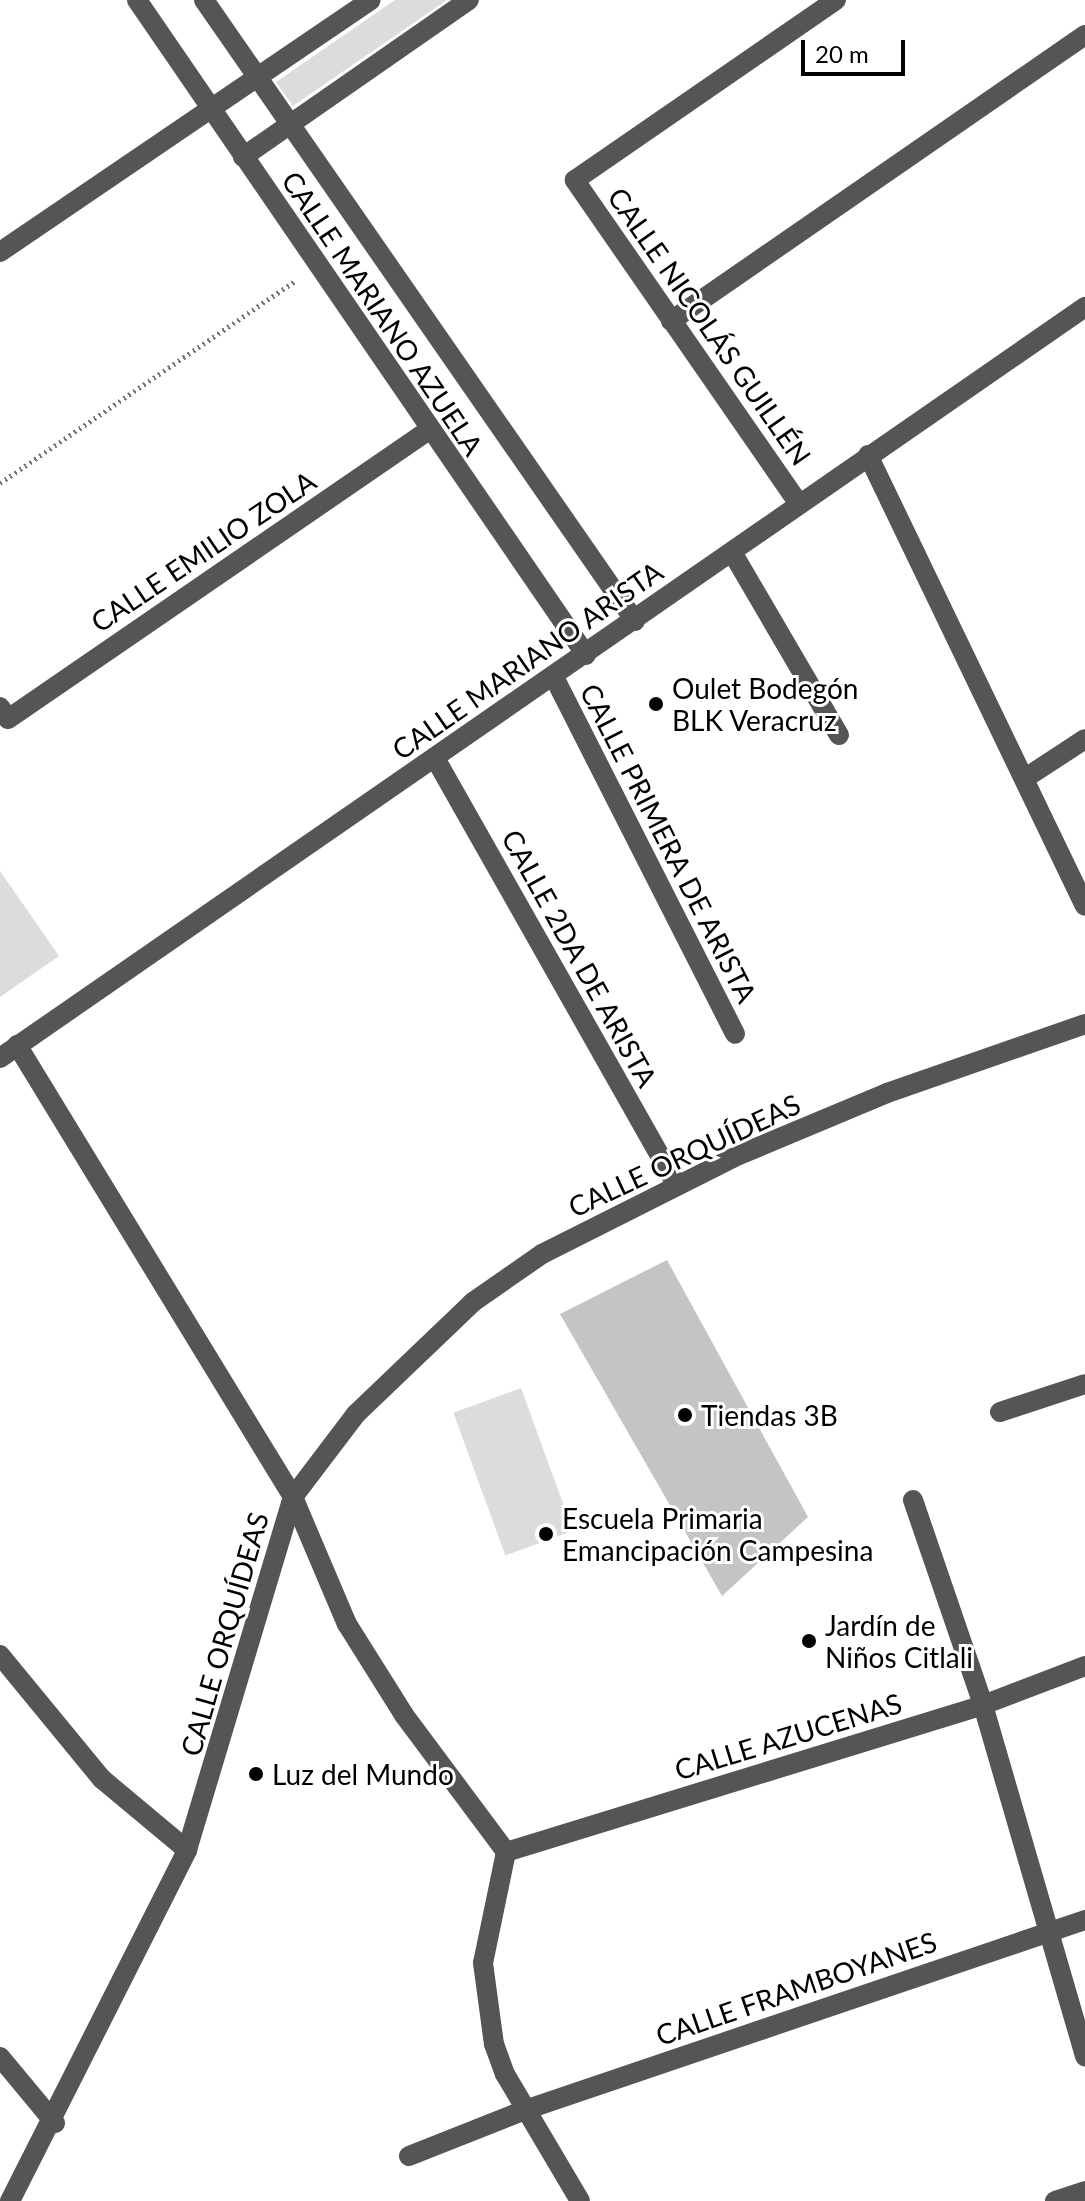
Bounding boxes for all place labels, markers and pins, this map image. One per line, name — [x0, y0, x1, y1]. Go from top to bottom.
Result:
place label: Oulet Bodegón BLK Veracruz — [672, 671, 858, 737]
marker: Oulet Bodegón BLK Veracruz — [647, 695, 665, 713]
place label: Tiendas 3B — [701, 1398, 838, 1432]
marker: Tiendas 3B — [676, 1406, 694, 1424]
place label: Escuela Primaria Emancipación Campesina — [562, 1501, 873, 1567]
marker: Escuela Primaria Emancipación Campesina — [537, 1525, 555, 1543]
place label: Jardín de Niños Citlali — [825, 1608, 973, 1674]
marker: Jardín de Niños Citlali — [800, 1632, 818, 1650]
place label: Luz del Mundo — [272, 1757, 454, 1791]
marker: Luz del Mundo — [247, 1765, 265, 1783]

